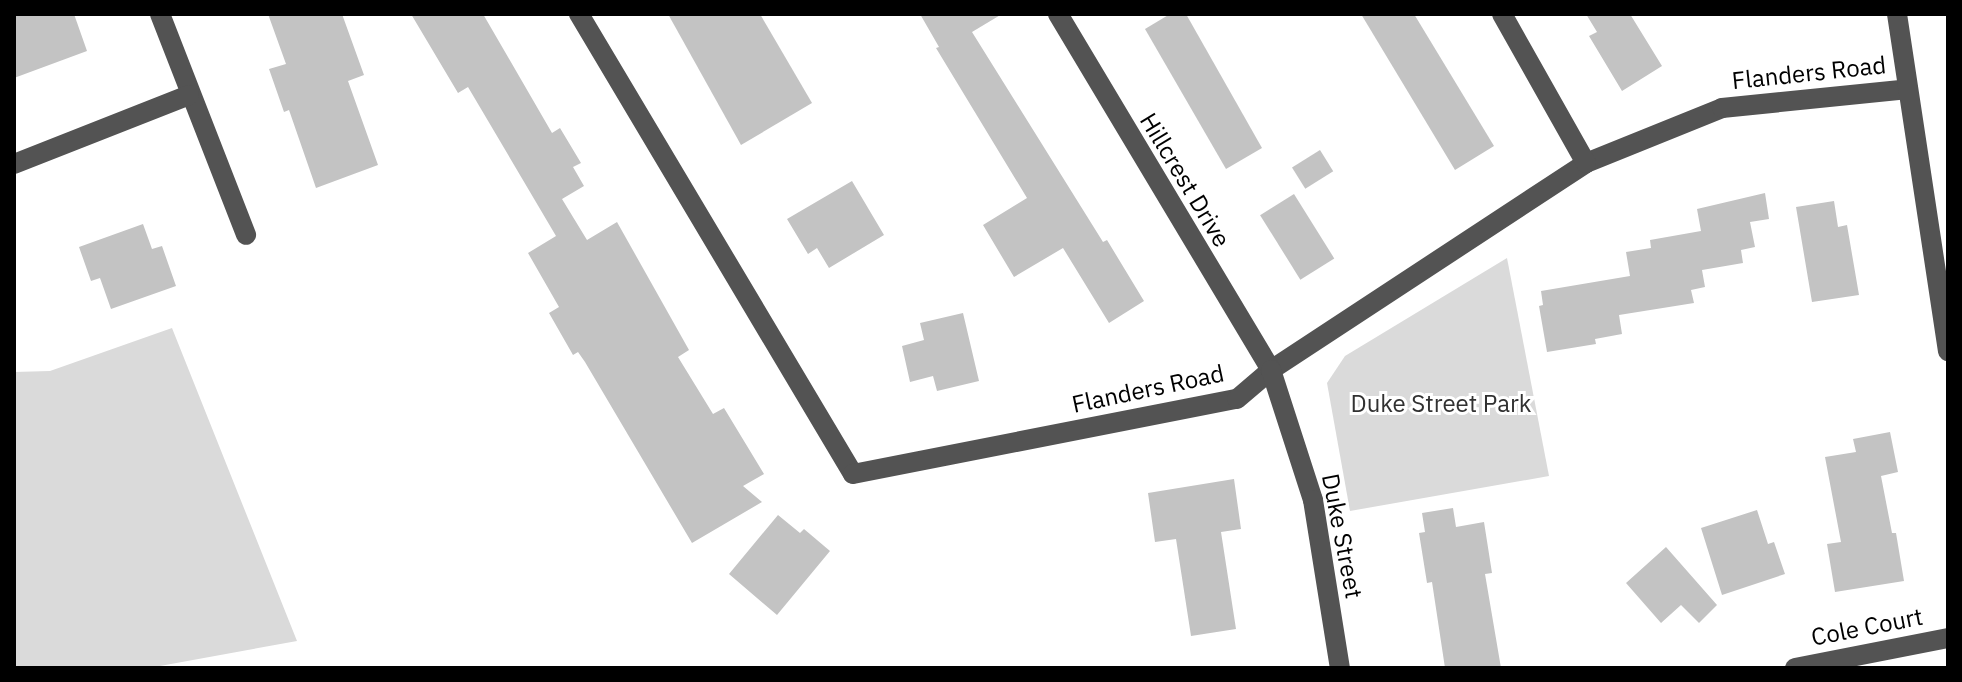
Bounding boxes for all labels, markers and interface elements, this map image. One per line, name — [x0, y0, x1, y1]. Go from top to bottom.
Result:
street label: Flanders Road — [1731, 51, 1887, 95]
street label: Hillcrest Drive — [1134, 108, 1236, 252]
street label: Flanders Road — [1069, 359, 1227, 419]
park label: Duke Street Park — [1351, 390, 1531, 418]
street label: Duke Street — [1316, 471, 1368, 601]
street label: Cole Court — [1809, 602, 1925, 652]

